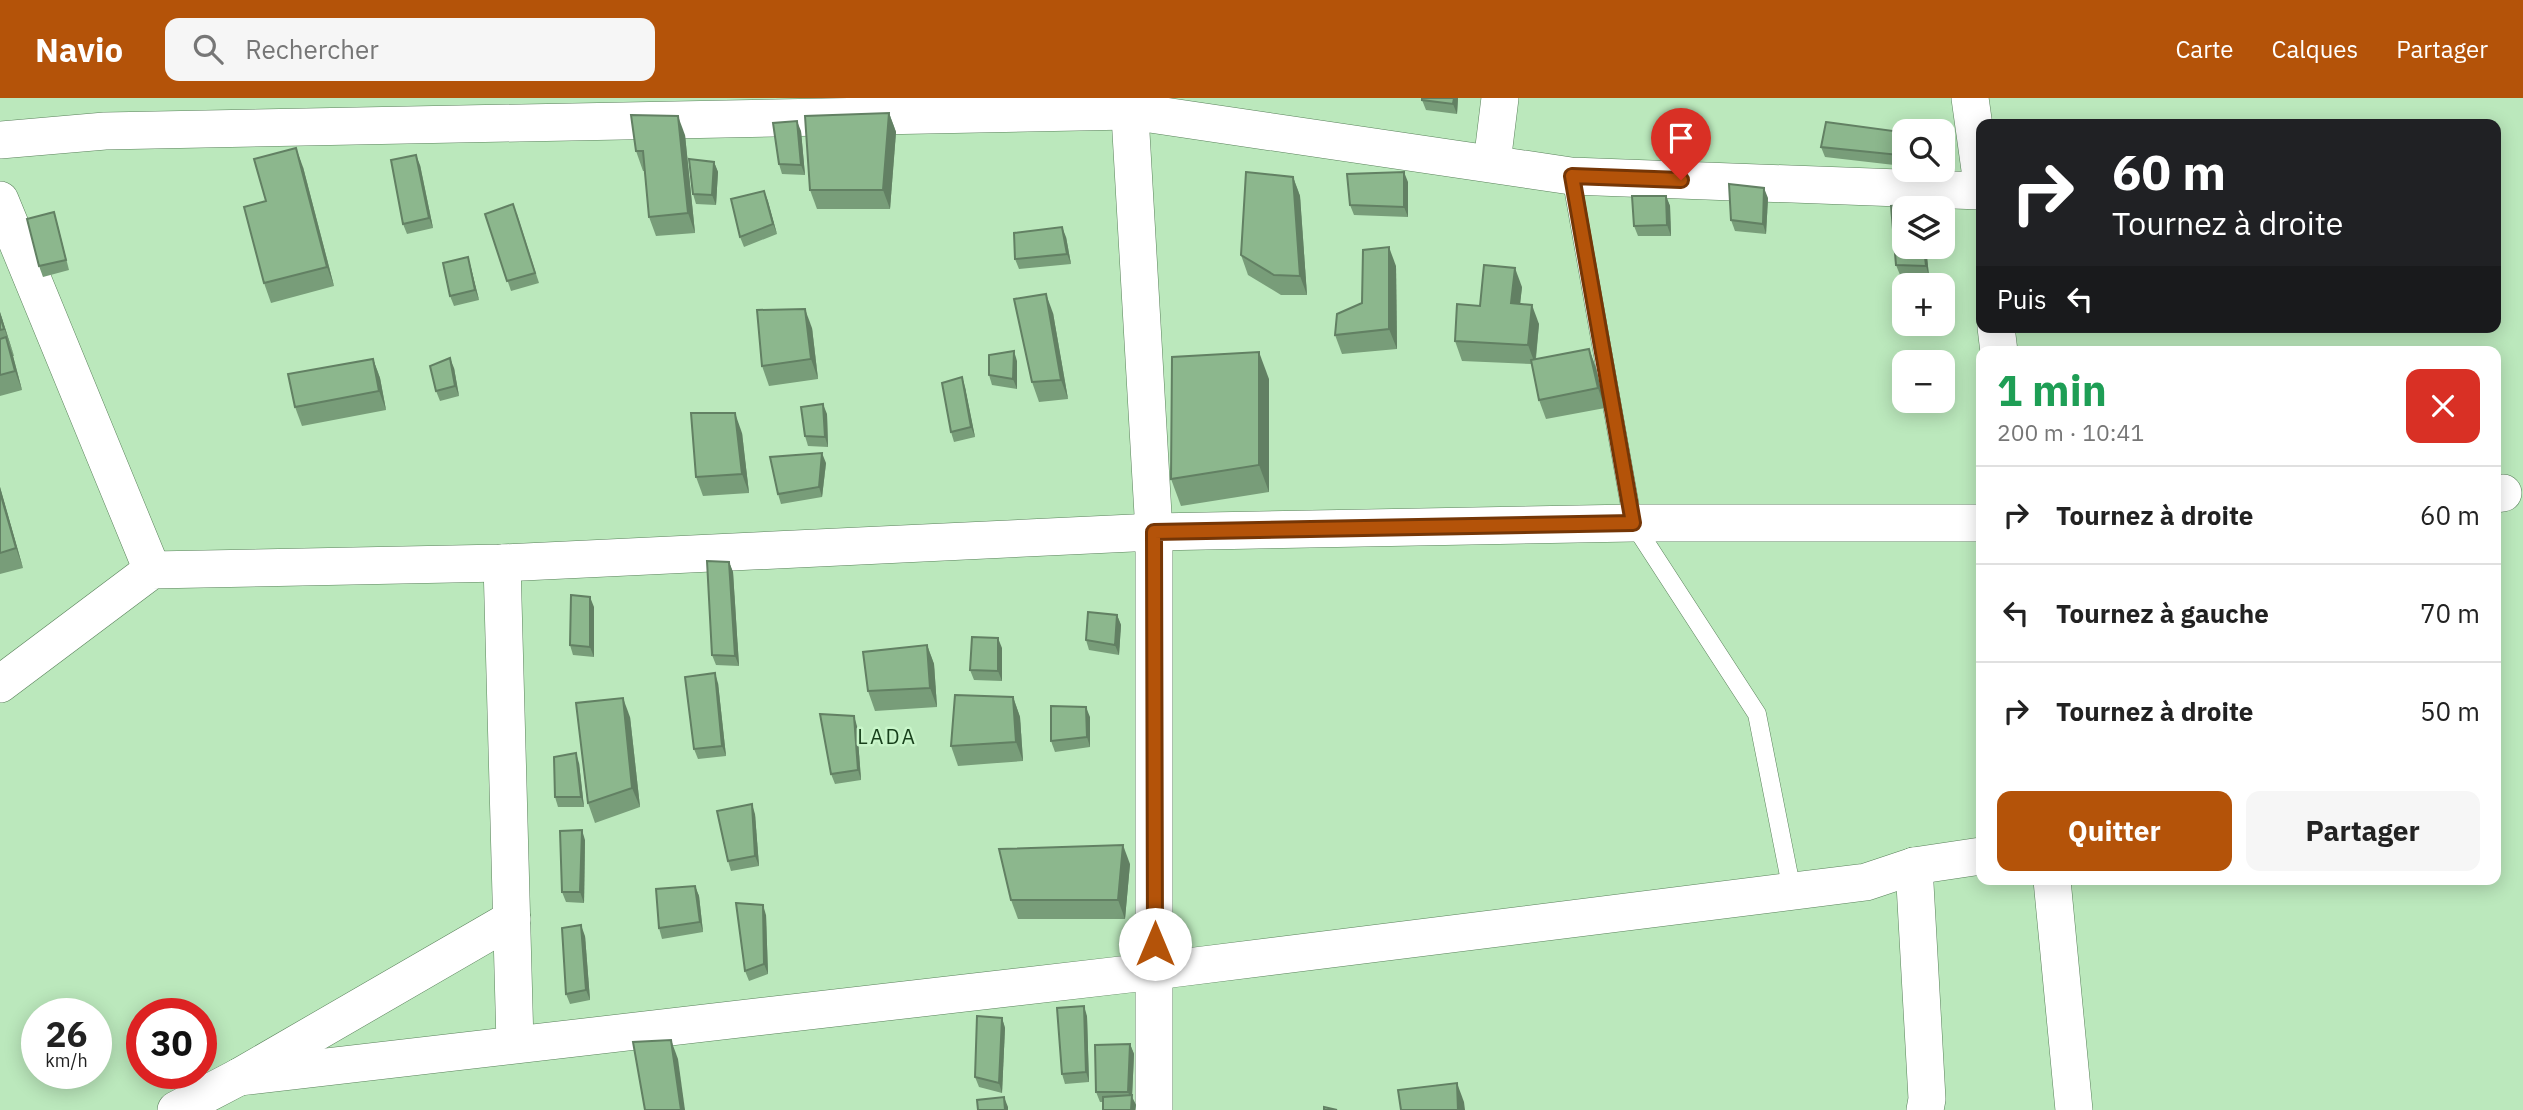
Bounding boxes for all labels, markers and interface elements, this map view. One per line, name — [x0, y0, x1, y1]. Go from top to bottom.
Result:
search box — [165, 18, 655, 81]
text: Navio — [35, 28, 123, 71]
icon: search — [189, 30, 227, 68]
text: Rechercher — [245, 32, 379, 66]
text: Carte — [2175, 33, 2234, 65]
text: Calques — [2272, 33, 2358, 65]
text: Partager — [2396, 33, 2488, 65]
pin — [1651, 108, 1711, 180]
icon: arrive — [1662, 119, 1700, 157]
map controls — [1892, 119, 1955, 413]
button: search — [1892, 119, 1955, 182]
text: 60 m — [2112, 140, 2226, 203]
icon: right — [1997, 147, 2088, 238]
button: layers — [1892, 196, 1955, 259]
text: Tournez à droite — [2112, 202, 2343, 244]
button: + — [1892, 273, 1955, 336]
icon: left — [2061, 280, 2099, 318]
text: Puis — [1997, 282, 2047, 316]
button: − — [1892, 350, 1955, 413]
text: 1 min — [1997, 363, 2107, 418]
button: close — [2406, 369, 2480, 443]
text: 200 m · 10:41 — [1997, 417, 2144, 447]
icon: right — [1997, 496, 2035, 534]
text: Tournez à droite — [2056, 498, 2253, 532]
text: 60 m — [2420, 498, 2480, 532]
icon: left — [1997, 594, 2035, 632]
text: Tournez à gauche — [2056, 596, 2269, 630]
text: 70 m — [2420, 596, 2480, 630]
icon: right — [1997, 692, 2035, 730]
text: Tournez à droite — [2056, 694, 2253, 728]
text: 50 m — [2420, 694, 2480, 728]
district label: LADA — [857, 722, 917, 750]
button: Quitter — [1997, 791, 2232, 871]
button: Partager — [2246, 791, 2480, 871]
position arrow — [1118, 907, 1192, 981]
speed limit sign: 30 — [126, 998, 217, 1089]
text: 26 — [45, 1011, 88, 1057]
text: km/h — [45, 1049, 88, 1072]

